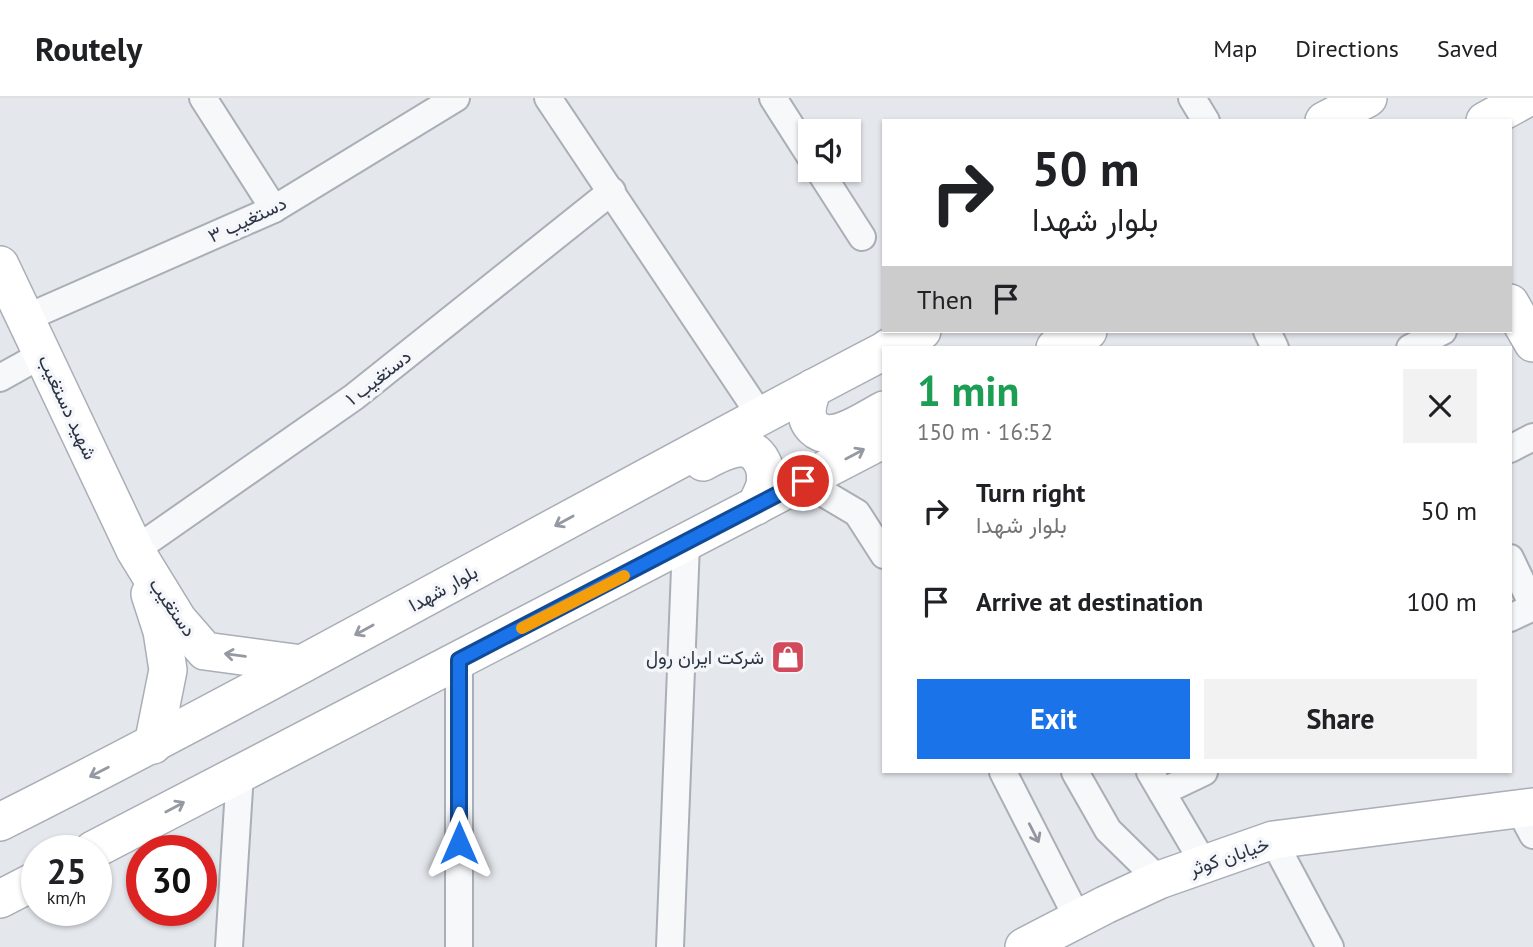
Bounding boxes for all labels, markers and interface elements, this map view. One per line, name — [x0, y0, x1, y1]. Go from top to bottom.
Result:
text: Routely — [35, 27, 142, 70]
text: Map — [1213, 33, 1257, 64]
text: Directions — [1295, 33, 1399, 64]
text: Saved — [1437, 33, 1498, 64]
map controls — [798, 119, 861, 182]
button: sound — [798, 119, 861, 182]
text: 50 m — [1032, 136, 1139, 200]
icon: right — [917, 147, 1008, 238]
street label: دستغیب ۳ — [204, 190, 290, 248]
text: بلوار شهدا — [1032, 198, 1158, 240]
icon: arrive — [987, 280, 1025, 318]
text: Then — [917, 283, 973, 316]
street label: دستغیب ۱ — [340, 344, 416, 410]
street label: شهید دستغیب — [33, 351, 103, 463]
text: 1 min — [917, 363, 1019, 418]
button: close — [1403, 369, 1477, 443]
text: 150 m · 16:52 — [917, 417, 1053, 446]
one-way arrow — [844, 447, 865, 460]
pin — [773, 451, 833, 511]
icon: arrive — [784, 462, 822, 500]
text: Turn right — [976, 476, 1085, 509]
icon: right — [917, 492, 955, 530]
text: 50 m — [1421, 494, 1477, 527]
text: بلوار شهدا — [976, 510, 1067, 539]
one-way arrow — [554, 515, 575, 528]
street label: بلوار شهدا — [404, 559, 482, 617]
street label: دستغیب — [144, 573, 202, 641]
icon: arrive — [917, 583, 955, 621]
text: Arrive at destination — [976, 585, 1203, 618]
text: 100 m — [1406, 585, 1477, 618]
one-way arrow — [355, 623, 375, 637]
shop icon: شرکت ایران رول — [769, 638, 807, 676]
place label: شرکت ایران رول — [646, 645, 764, 669]
one-way arrow — [224, 648, 247, 661]
button: Exit — [917, 679, 1190, 759]
button: Share — [1204, 679, 1477, 759]
one-way arrow — [89, 766, 110, 780]
one-way arrow — [164, 800, 185, 814]
position arrow — [422, 806, 496, 880]
one-way arrow — [1027, 822, 1041, 842]
street label: خیابان کوثر — [1185, 831, 1272, 881]
speed limit sign: 30 — [126, 835, 217, 926]
text: 25 — [47, 848, 86, 894]
text: km/h — [47, 886, 86, 909]

